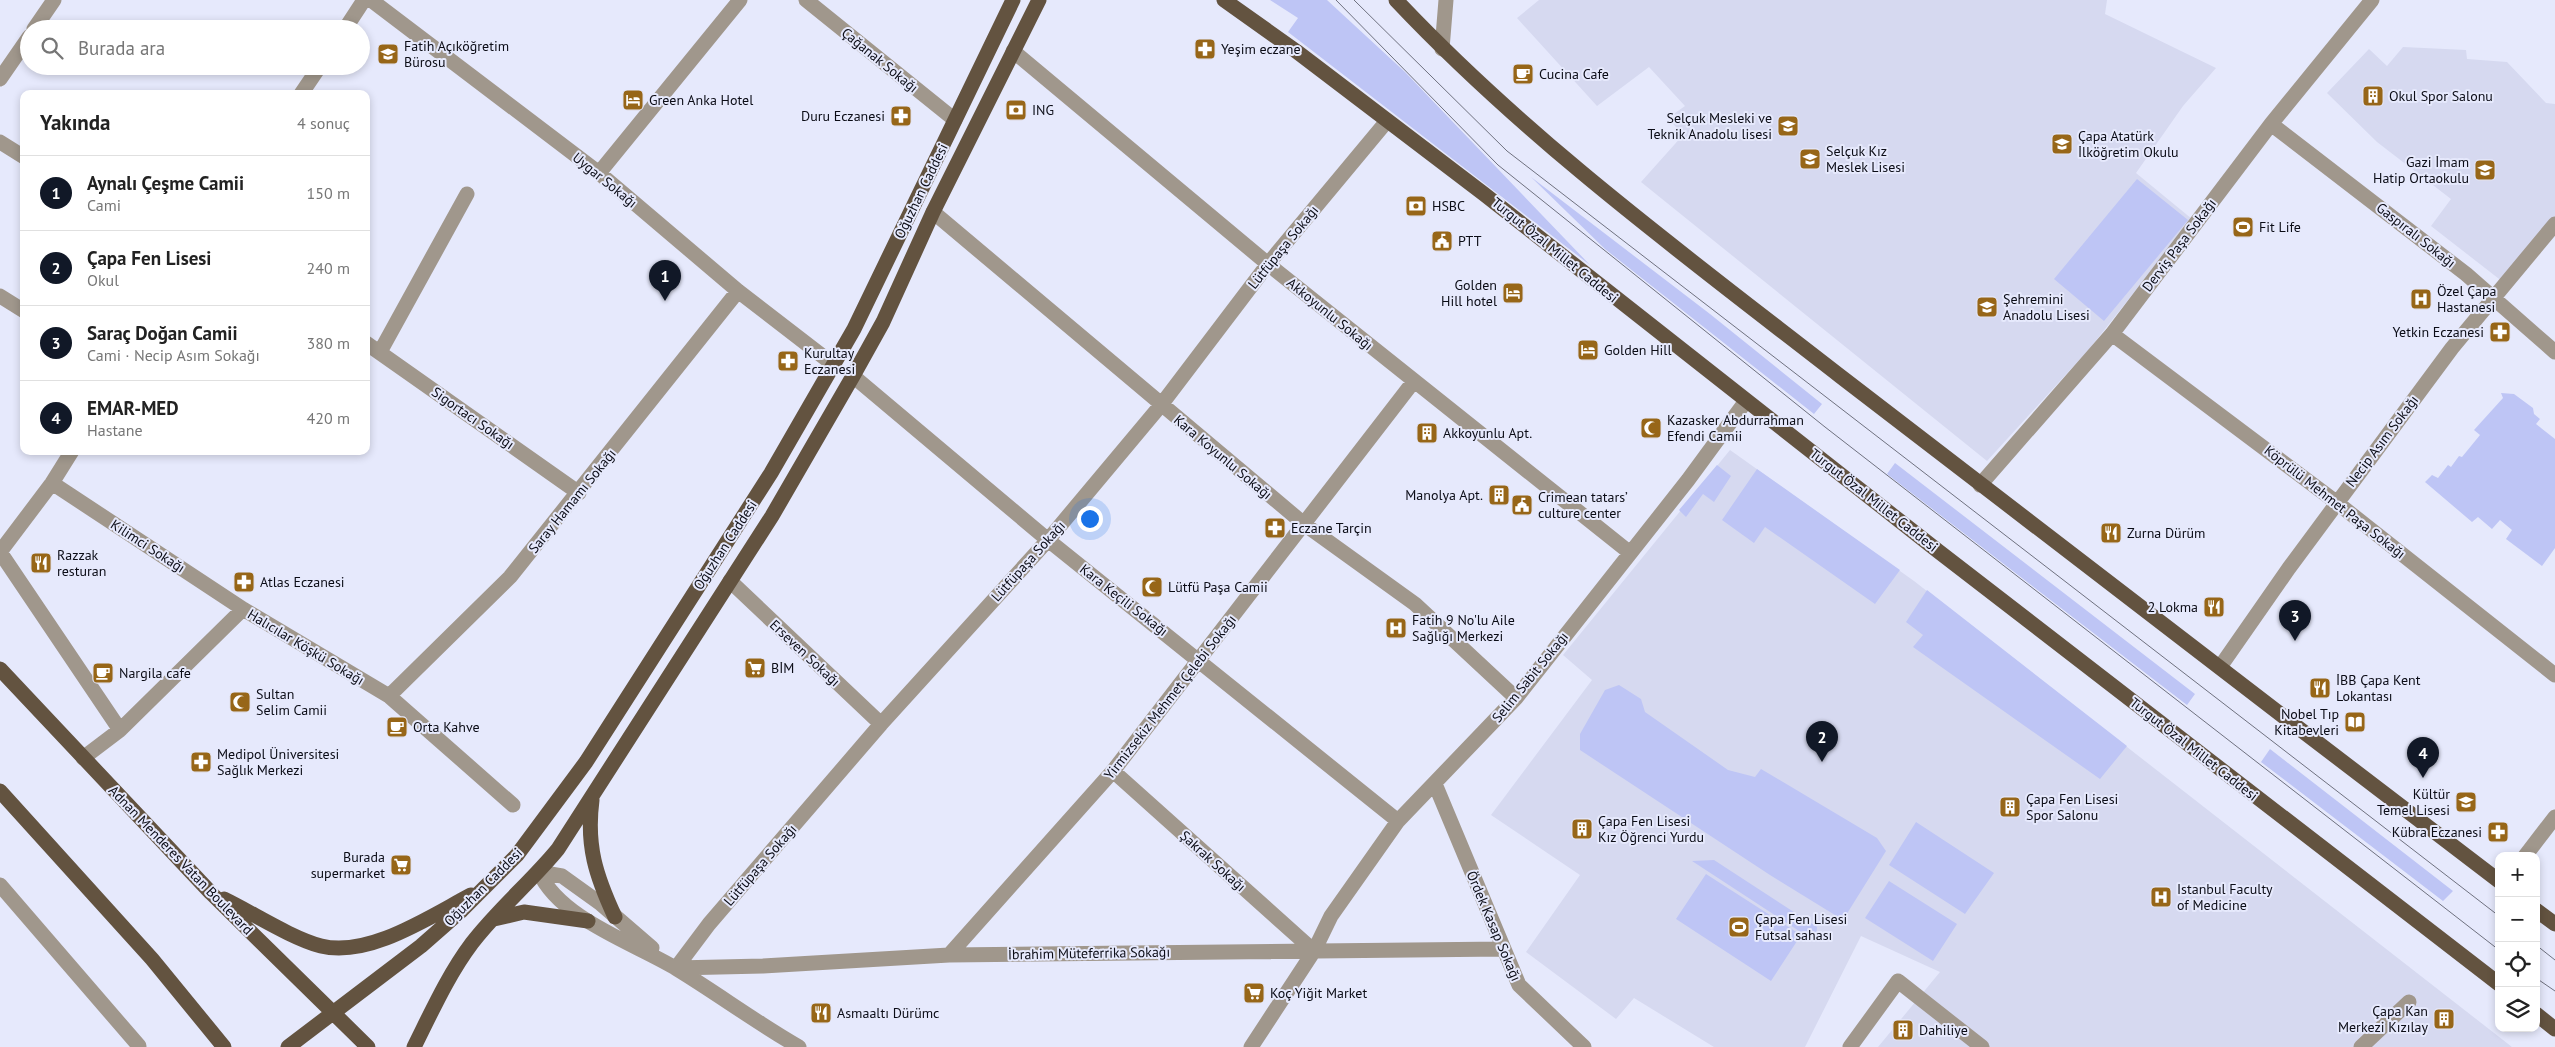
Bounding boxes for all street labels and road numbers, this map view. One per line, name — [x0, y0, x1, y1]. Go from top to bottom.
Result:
street label: Çağanak Sokağı — [838, 24, 922, 96]
street label: Oğuzhan Caddesi — [890, 141, 952, 241]
street label: Uygar Sokağı — [569, 148, 641, 212]
street label: Turgut Özal Millet Caddesi — [1488, 193, 1622, 307]
street label: Derviş Paşa Sokağı — [2138, 195, 2220, 295]
street label: Gaspıralı Sokağı — [2373, 198, 2459, 272]
street label: Lütfüpaşa Sokağı — [1244, 202, 1322, 292]
street label: Akkoyunlu Sokağı — [1283, 274, 1377, 354]
street label: Sigortacı Sokağı — [428, 383, 518, 453]
street label: Necip Asım Sokağı — [2342, 392, 2422, 490]
street label: Kara Koyunlu Sokağı — [1170, 411, 1276, 503]
street label: Köprülü Mehmet Paşa Sokağı — [2261, 441, 2409, 563]
street label: Turgut Özal Millet Caddesi — [1806, 444, 1942, 556]
street label: Saray Hamamı Sokağı — [524, 445, 620, 557]
street label: Oğuzhan Caddesi — [689, 497, 761, 593]
street label: Kilimci Sokağı — [107, 515, 189, 577]
street label: Lütfüpaşa Sokağı — [987, 517, 1069, 605]
street label: Kara Keçili Sokağı — [1076, 560, 1172, 640]
street label: Halıcılar Köşkü Sokağı — [244, 605, 368, 689]
street label: Yirmizsekiz Mehmet Çelebi Sokağı — [1100, 611, 1240, 783]
street label: Erseven Sokağı — [766, 616, 844, 690]
street label: Selim Sabit Sokağı — [1488, 628, 1572, 726]
street label: Turgut Özal Millet Caddesi — [2126, 693, 2262, 805]
street label: Adnan Menderes Vatan Boulevard — [105, 782, 257, 938]
street label: Lütfüpaşa Sokağı — [720, 820, 800, 910]
street label: Şakrak Sokağı — [1176, 827, 1250, 895]
street label: Oğuzhan Caddesi — [440, 844, 526, 930]
street label: Ördek Kasap Sokağı — [1463, 868, 1525, 984]
street label: İbrahim Müteferrika Sokağı — [1008, 943, 1170, 963]

